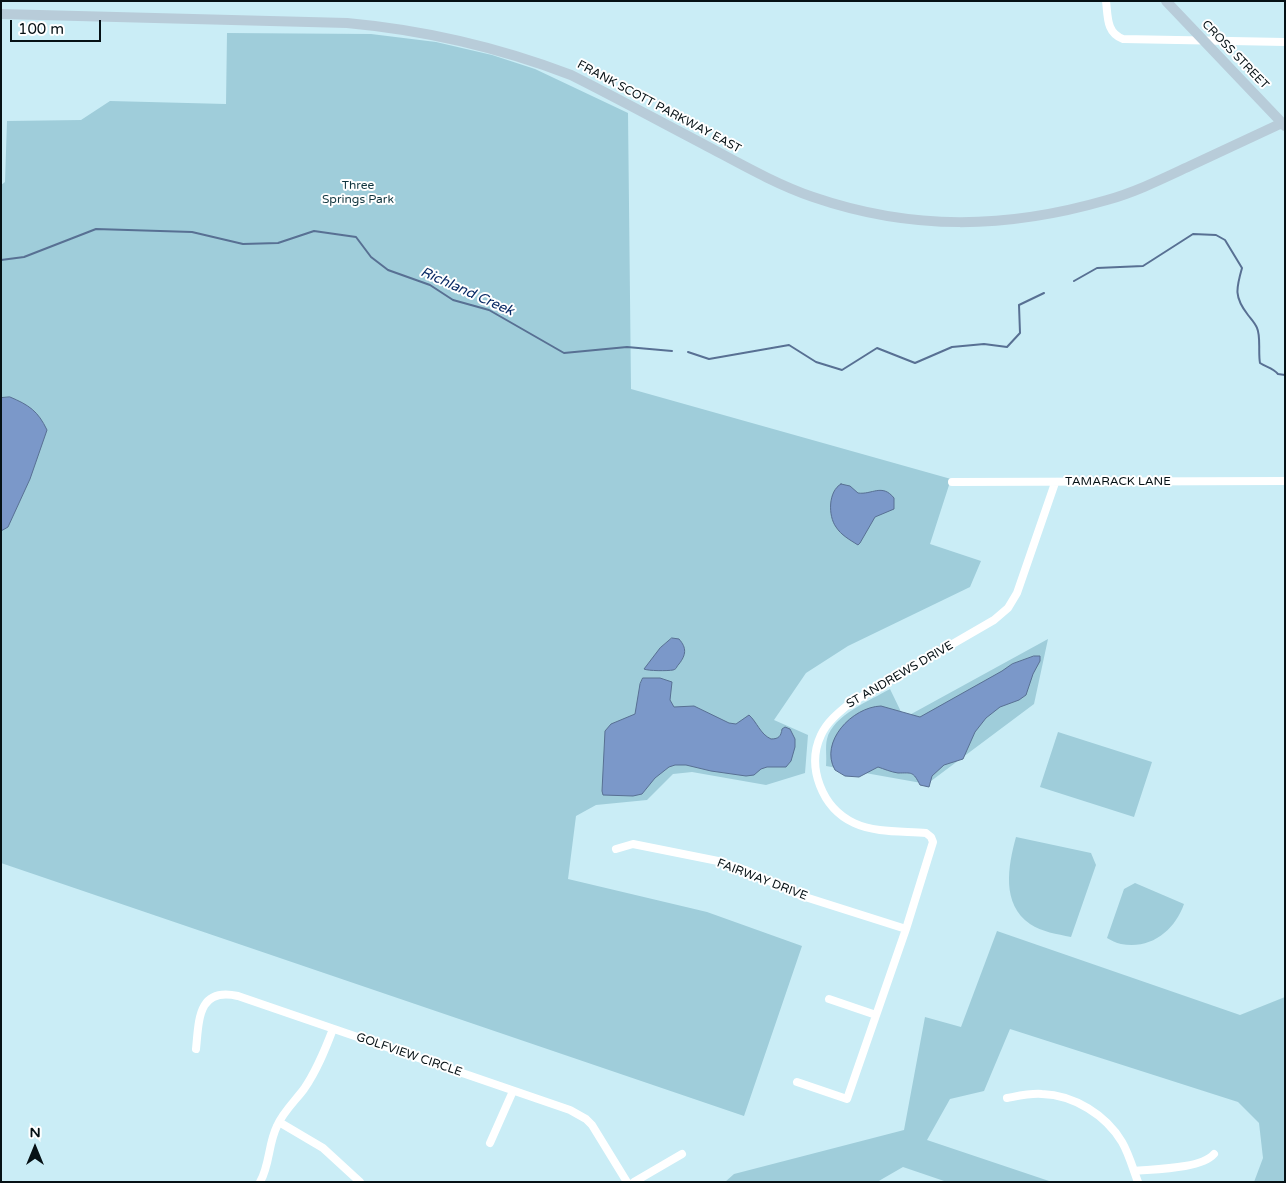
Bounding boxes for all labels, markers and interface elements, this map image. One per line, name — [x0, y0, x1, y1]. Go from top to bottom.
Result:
scale bar — [12, 10, 104, 42]
street label: CROSS STREET — [1199, 18, 1271, 92]
text: 100 m — [18, 20, 64, 38]
street label: FRANK SCOTT PARKWAY EAST — [575, 58, 743, 156]
park label: Three Springs Park — [322, 179, 394, 207]
water label: Richland Creek — [418, 264, 516, 320]
street label: TAMARACK LANE — [1065, 475, 1171, 489]
street label: ST ANDREWS DRIVE — [844, 639, 956, 711]
street label: FAIRWAY DRIVE — [715, 856, 809, 904]
street label: GOLFVIEW CIRCLE — [354, 1030, 464, 1080]
north arrow — [10, 1123, 60, 1173]
text: N — [29, 1124, 41, 1141]

